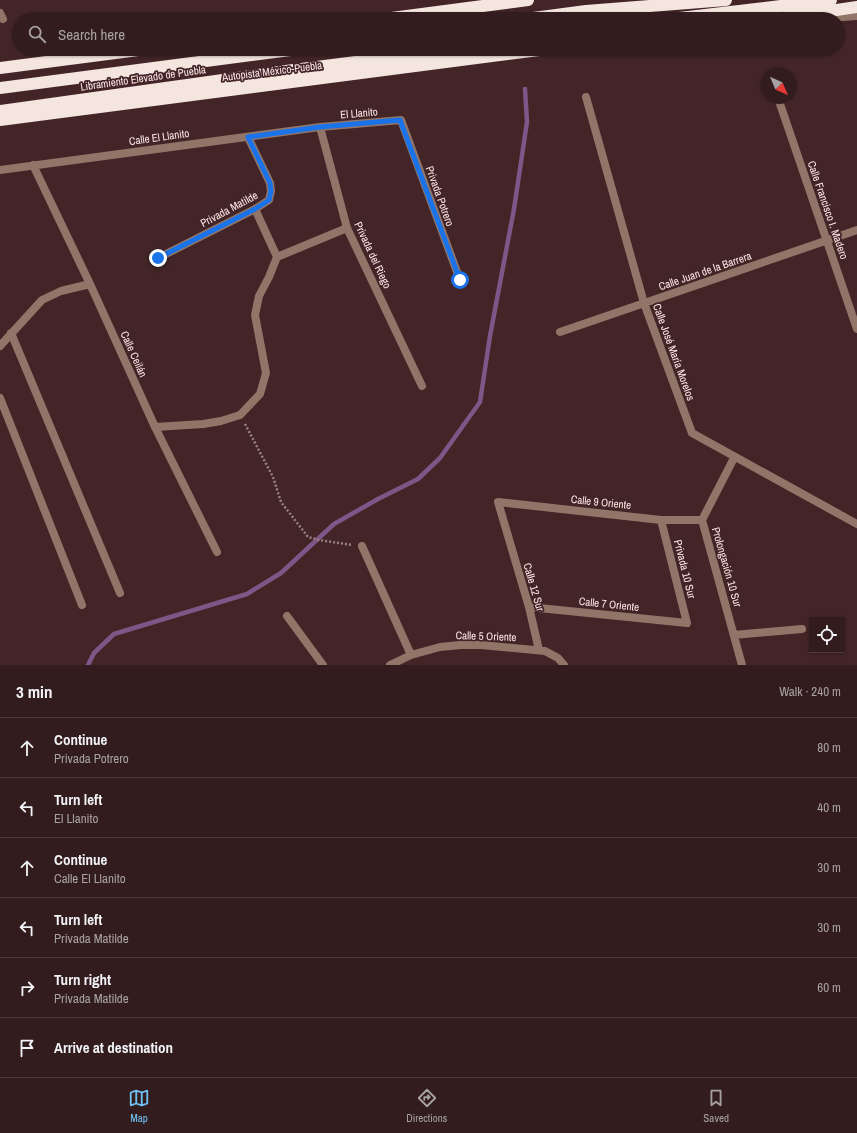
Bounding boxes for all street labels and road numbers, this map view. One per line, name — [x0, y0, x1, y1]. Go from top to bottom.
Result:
street label: Autopista México-Puebla — [220, 58, 323, 84]
street label: Libramiento Elevado de Puebla — [79, 62, 207, 94]
street label: El Llanito — [340, 104, 378, 122]
street label: Calle El Llanito — [128, 126, 190, 148]
street label: Calle Francisco I. Madero — [805, 159, 851, 261]
street label: Privada Potrero — [423, 164, 457, 228]
street label: Privada Matilde — [198, 188, 260, 230]
street label: Privada del Riego — [351, 219, 395, 291]
street label: Calle Juan de la Barrera — [657, 249, 753, 293]
street label: Calle José María Morelos — [650, 302, 698, 403]
street label: Calle Ceilán — [118, 329, 150, 379]
street label: Calle 9 Oriente — [570, 492, 632, 512]
street label: Prolongación 10 Sur — [709, 526, 745, 608]
street label: Privada 10 Sur — [671, 538, 699, 600]
street label: Calle 12 Sur — [520, 561, 548, 613]
street label: Calle 7 Oriente — [578, 594, 640, 614]
street label: Calle 5 Oriente — [455, 628, 517, 644]

